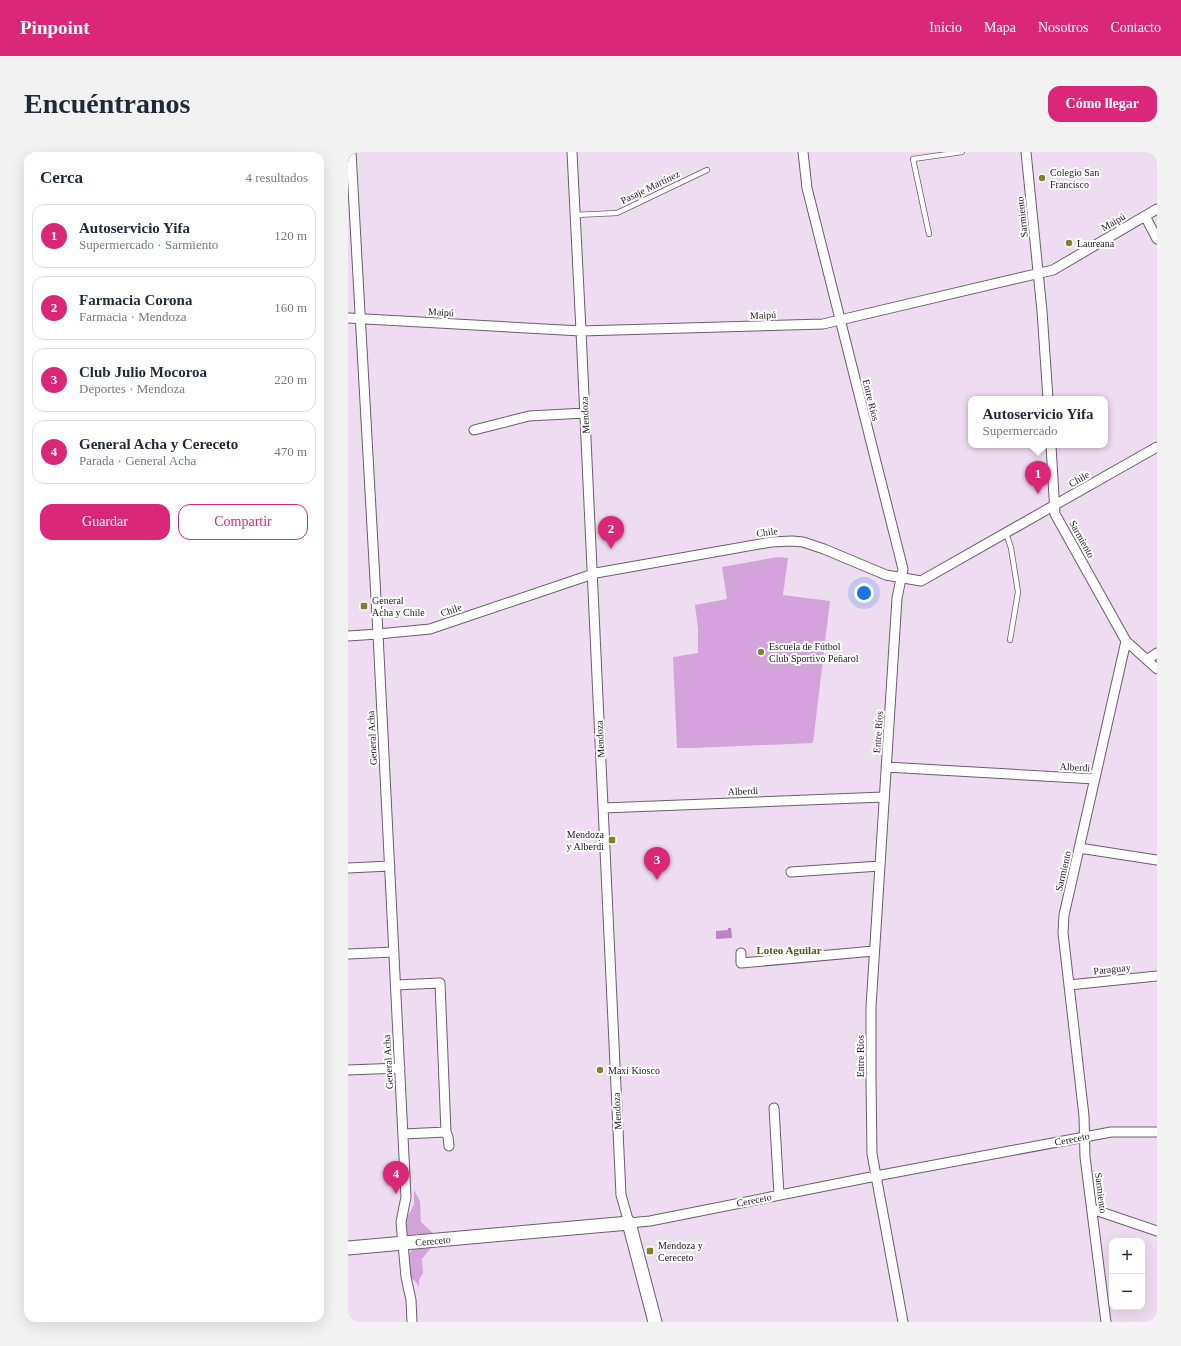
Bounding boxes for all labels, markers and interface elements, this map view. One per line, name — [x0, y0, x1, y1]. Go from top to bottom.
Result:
text: Pinpoint — [20, 17, 90, 38]
text: Inicio — [929, 20, 962, 35]
text: Mapa — [984, 20, 1016, 35]
text: Nosotros — [1038, 20, 1088, 35]
text: Contacto — [1110, 20, 1161, 35]
button: Cómo llegar — [1048, 86, 1157, 122]
text: Encuéntranos — [24, 88, 190, 119]
place label: Colegio San Francisco — [1050, 167, 1099, 190]
text: Cerca — [40, 168, 83, 187]
street label: Pasaje Martínez — [619, 168, 682, 206]
text: 4 resultados — [246, 170, 308, 185]
marker: Colegio San Francisco — [1037, 173, 1047, 183]
street label: Sarmiento — [1014, 196, 1030, 238]
street label: Maipú — [1099, 211, 1127, 233]
text: Autoservicio Yifa — [79, 220, 190, 236]
text: 1 — [51, 228, 57, 243]
text: 120 m — [274, 228, 307, 243]
text: Supermercado · Sarmiento — [79, 237, 218, 252]
marker: Laureana — [1064, 238, 1074, 248]
place label: Laureana — [1077, 238, 1115, 249]
text: Farmacia Corona — [79, 292, 192, 308]
text: 2 — [51, 300, 57, 315]
text: 160 m — [274, 300, 307, 315]
street label: Maipú — [428, 306, 454, 318]
text: Farmacia · Mendoza — [79, 309, 187, 324]
street label: Maipú — [750, 309, 776, 321]
text: Club Julio Mocoroa — [79, 364, 207, 380]
text: 3 — [51, 372, 57, 387]
text: 220 m — [274, 372, 307, 387]
street label: Entre Ríos — [861, 378, 882, 422]
text: Deportes · Mendoza — [79, 381, 185, 396]
street label: Mendoza — [579, 396, 591, 434]
popup — [968, 396, 1108, 448]
text: Autoservicio Yifa — [983, 406, 1093, 422]
text: Supermercado — [983, 423, 1058, 438]
text: General Acha y Cereceto — [79, 436, 238, 452]
text: 4 — [51, 444, 57, 459]
text: 470 m — [274, 444, 307, 459]
text: Parada · General Acha — [79, 453, 196, 468]
pin: 1 — [1025, 461, 1051, 494]
street label: Chile — [1067, 469, 1092, 489]
button: Guardar — [40, 504, 170, 540]
button: Compartir — [178, 504, 308, 540]
pin: 2 — [598, 516, 624, 549]
street label: Sarmiento — [1067, 518, 1097, 560]
street label: Chile — [756, 525, 779, 539]
your location — [854, 583, 874, 603]
place label: General Acha y Chile — [372, 595, 425, 618]
marker: General Acha y Chile — [359, 601, 369, 611]
street label: Chile — [439, 601, 464, 619]
place label: Escuela de Fútbol Club Sportivo Peñarol — [769, 641, 859, 664]
marker: Escuela de Fútbol Club Sportivo Peñarol — [756, 647, 766, 657]
street label: General Acha — [365, 710, 379, 766]
street label: Entre Ríos — [871, 710, 885, 754]
street label: Mendoza — [594, 720, 606, 758]
street label: Alberdi — [1059, 761, 1091, 773]
street label: Alberdi — [728, 785, 759, 797]
place label: Mendoza y Alberdi — [567, 829, 605, 852]
marker: Mendoza y Alberdi — [607, 835, 617, 845]
pin: 3 — [644, 847, 670, 880]
street label: Sarmiento — [1053, 850, 1073, 892]
district label: Loteo Aguilar — [756, 944, 822, 956]
street label: Paraguay — [1093, 962, 1131, 976]
street label: General Acha — [381, 1034, 395, 1090]
street label: Entre Ríos — [855, 1035, 866, 1077]
marker: Maxi Kiosco — [595, 1065, 605, 1075]
place label: Maxi Kiosco — [608, 1065, 660, 1076]
street label: Mendoza — [611, 1092, 623, 1130]
street label: Cereceto — [1054, 1130, 1090, 1148]
pin: 4 — [383, 1161, 409, 1194]
street label: Sarmiento — [1093, 1172, 1109, 1214]
street label: Cereceto — [736, 1191, 772, 1209]
street label: Cereceto — [415, 1234, 451, 1248]
map controls — [1109, 1238, 1145, 1310]
button: + — [1109, 1238, 1145, 1274]
place label: Mendoza y Cereceto — [658, 1240, 703, 1263]
marker: Mendoza y Cereceto — [645, 1246, 655, 1256]
button: − — [1109, 1274, 1145, 1310]

